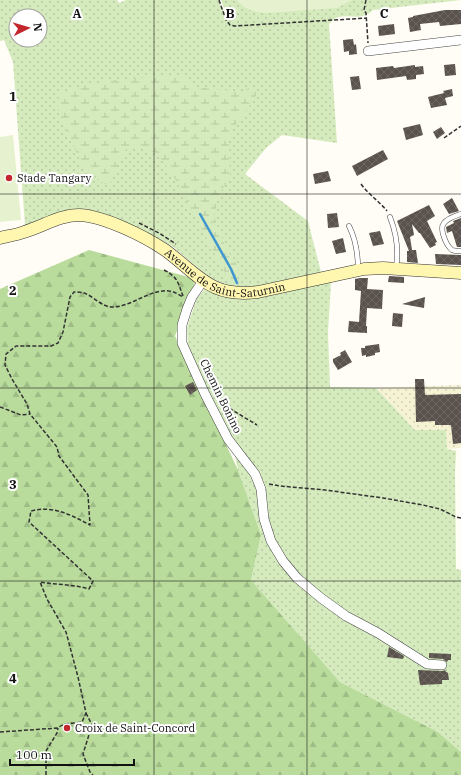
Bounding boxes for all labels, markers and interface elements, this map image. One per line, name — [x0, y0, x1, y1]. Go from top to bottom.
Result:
text: A — [72, 5, 82, 22]
text: B — [225, 5, 235, 22]
text: C — [380, 5, 389, 22]
north arrow — [8, 8, 48, 48]
text: N — [31, 22, 45, 32]
text: 1 — [9, 88, 17, 105]
place label: Stade Tangary — [17, 171, 91, 185]
marker: Stade Tangary — [4, 173, 14, 183]
street label: Avenue de Saint-Saturnin — [162, 245, 287, 300]
text: 2 — [9, 282, 17, 299]
street label: Chemin Bonino — [197, 357, 245, 435]
text: 3 — [9, 476, 17, 493]
text: 4 — [9, 670, 17, 687]
place label: Croix de Saint-Concord — [75, 721, 195, 735]
marker: Croix de Saint-Concord — [62, 723, 72, 733]
scale bar — [10, 741, 134, 767]
text: 100 m — [16, 747, 52, 762]

